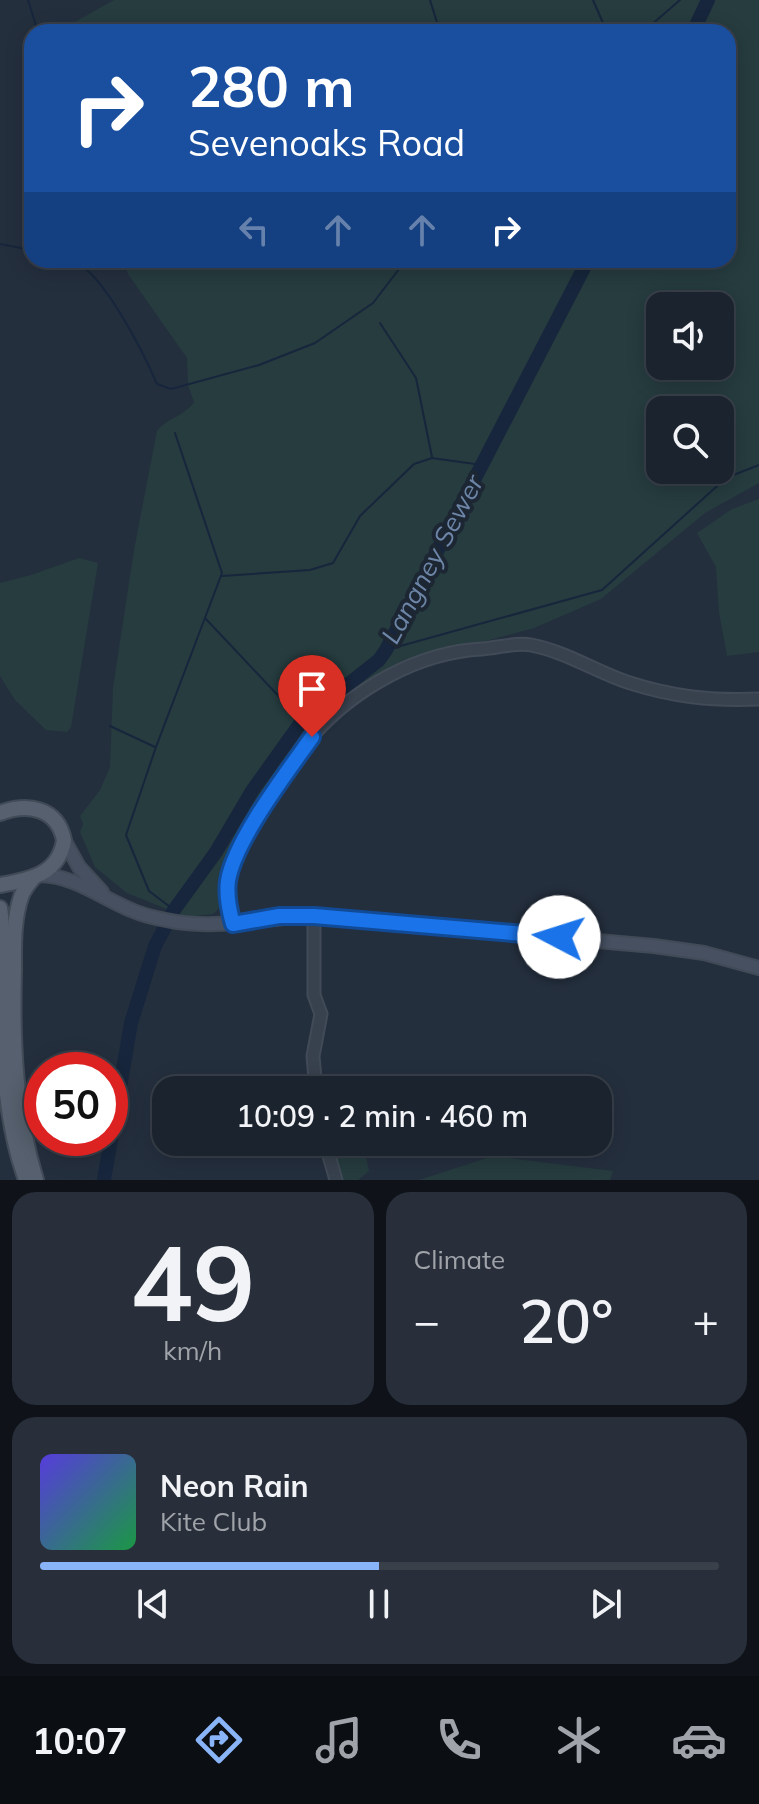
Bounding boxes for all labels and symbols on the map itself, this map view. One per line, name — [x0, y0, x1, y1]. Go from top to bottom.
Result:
water label: Langney Sewer — [374, 467, 491, 649]
pin — [278, 655, 346, 737]
position arrow — [517, 895, 601, 979]
speed limit sign: 50 — [24, 1052, 128, 1156]

